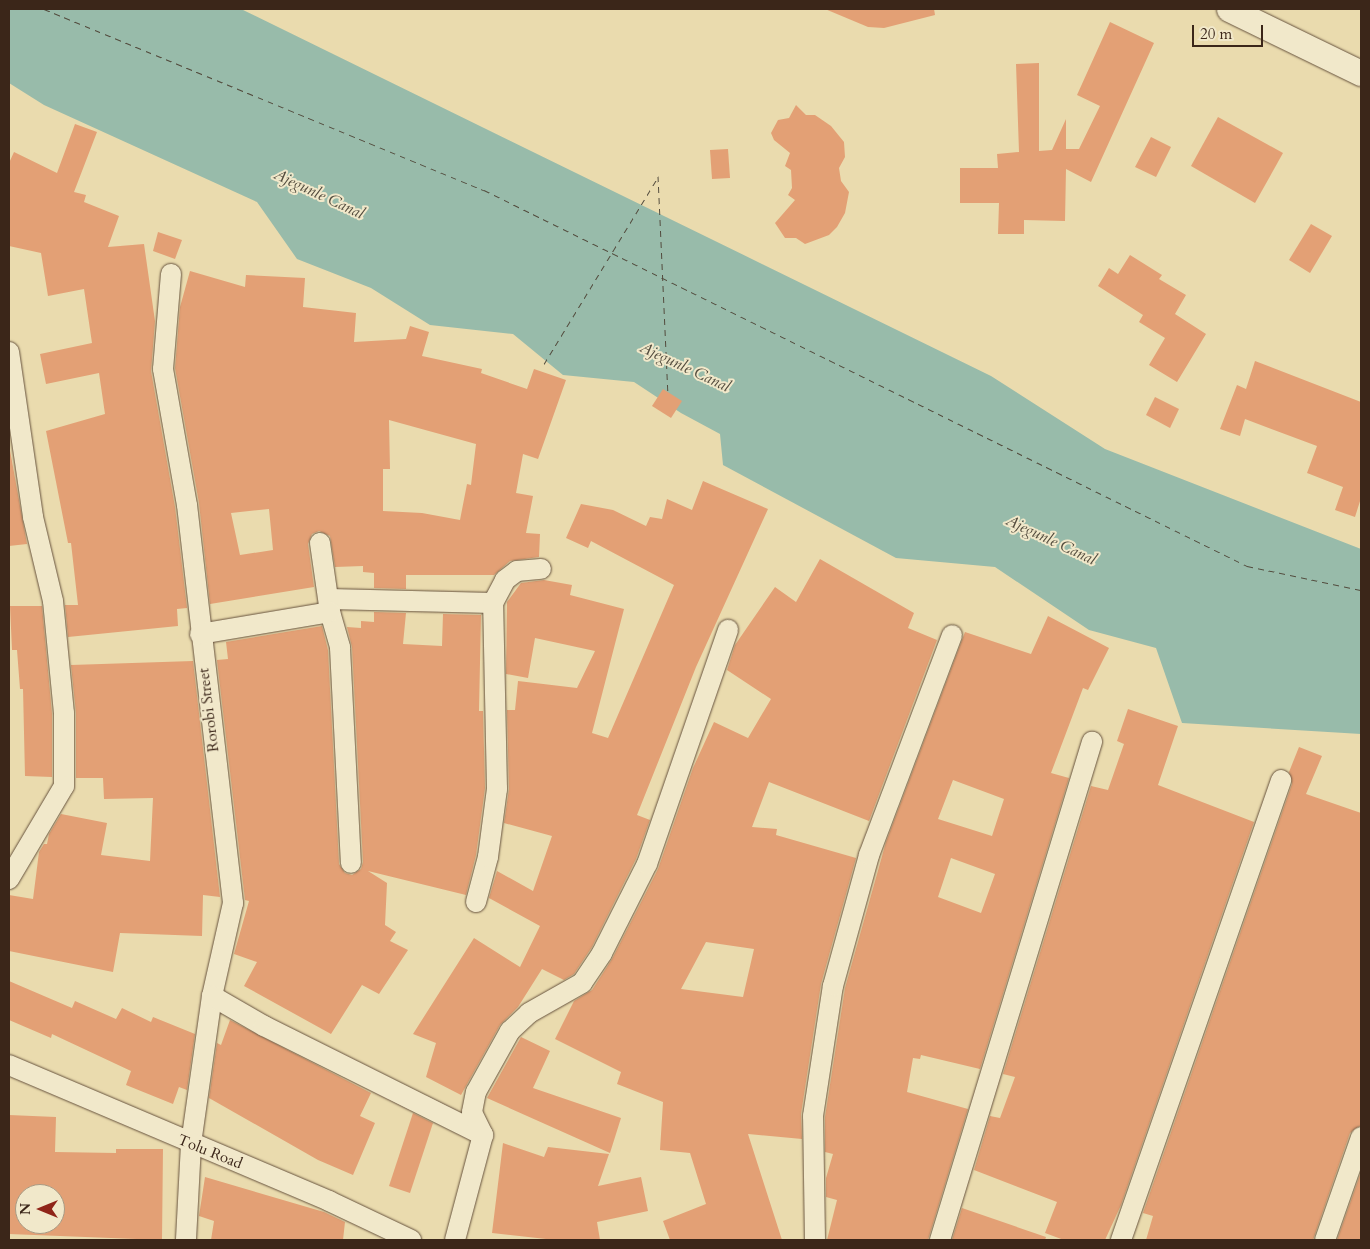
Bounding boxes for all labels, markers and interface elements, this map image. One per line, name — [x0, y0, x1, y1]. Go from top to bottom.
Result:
scale bar — [1195, 15, 1266, 47]
text: 20 m — [1200, 24, 1232, 44]
water label: Ajegunle Canal — [271, 165, 367, 223]
water label: Ajegunle Canal — [637, 338, 733, 396]
water label: Ajegunle Canal — [1003, 511, 1099, 569]
street label: Rorobi Street — [195, 667, 223, 753]
street label: Tolu Road — [175, 1131, 245, 1173]
north arrow — [15, 1184, 65, 1234]
text: N — [16, 1203, 35, 1215]

